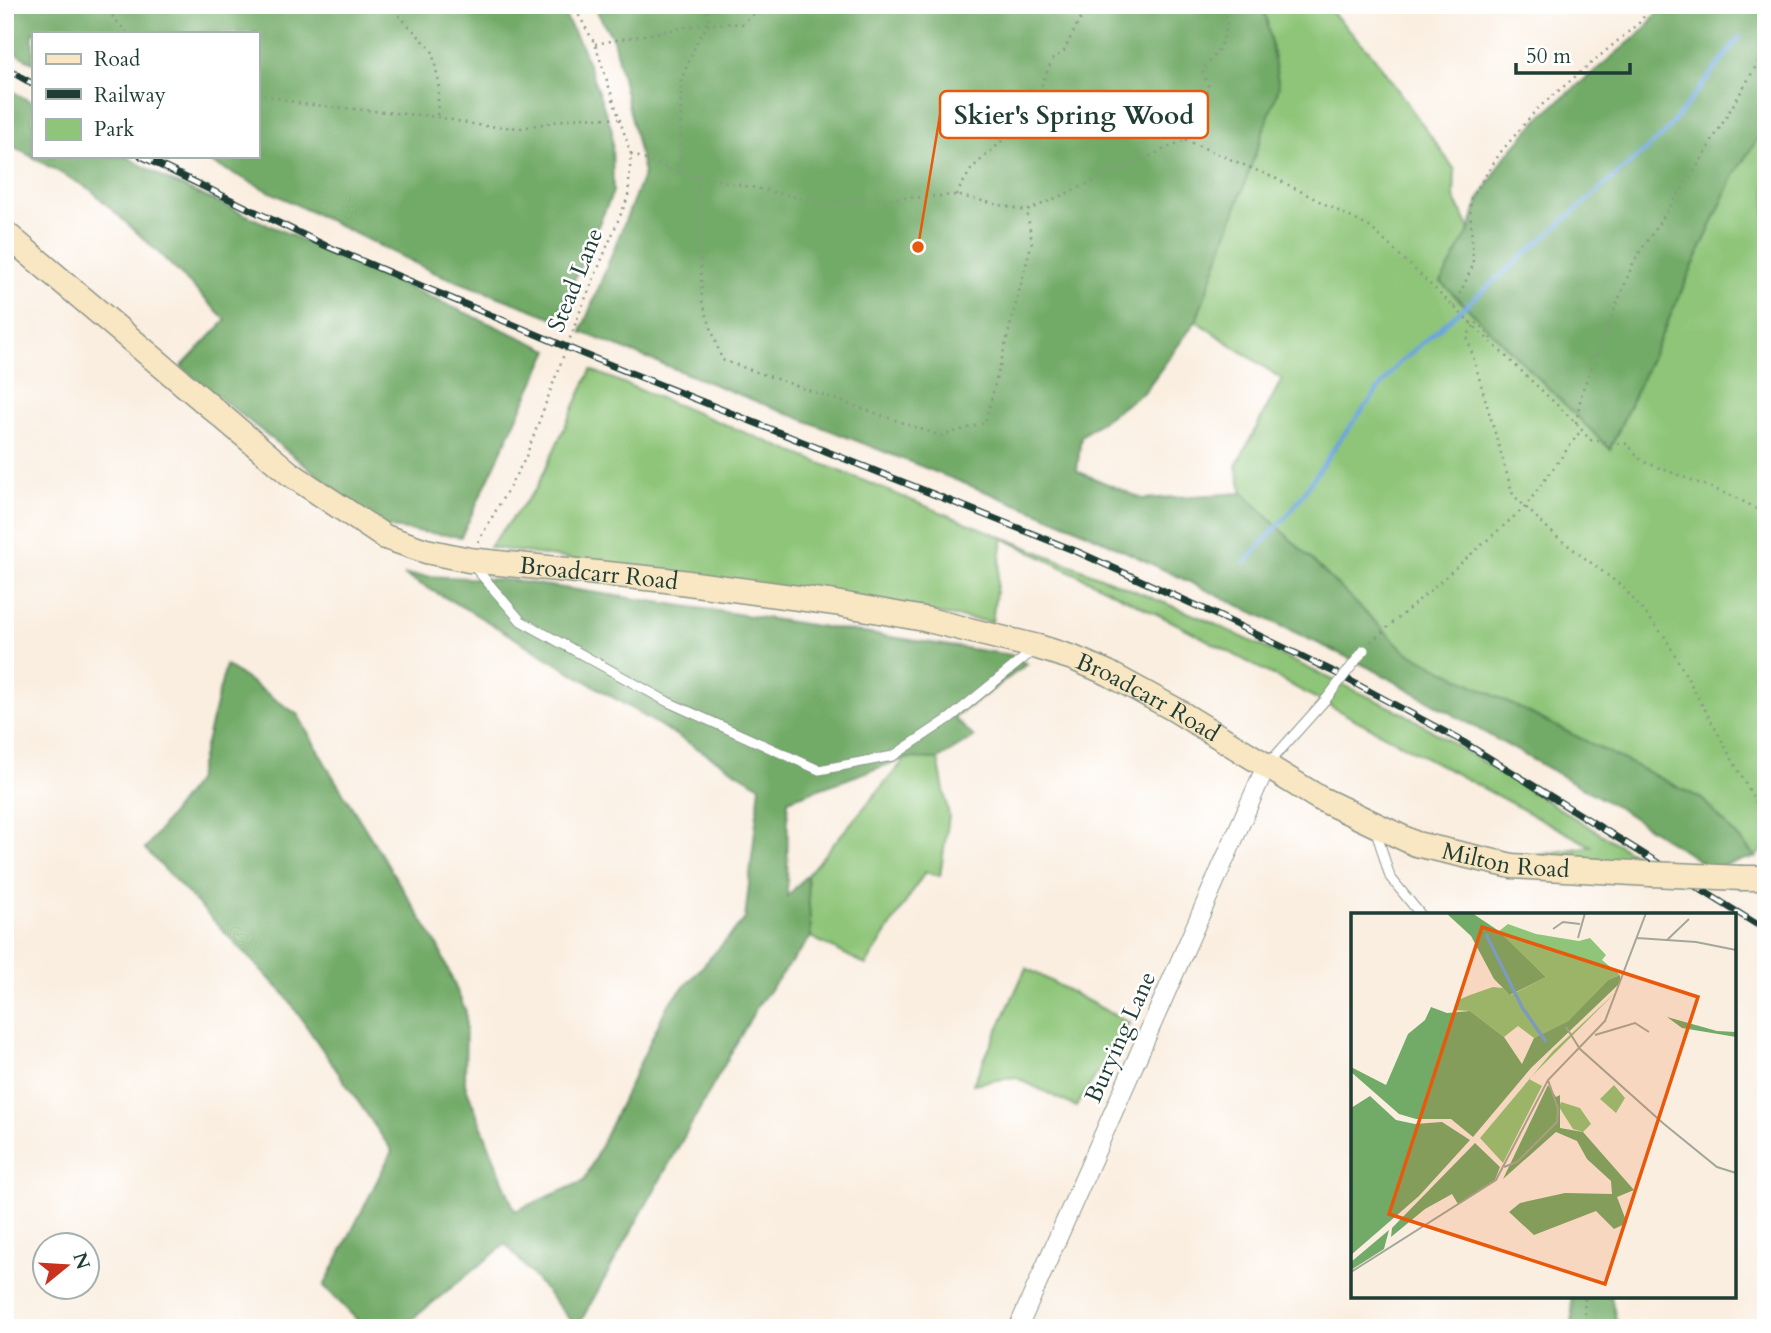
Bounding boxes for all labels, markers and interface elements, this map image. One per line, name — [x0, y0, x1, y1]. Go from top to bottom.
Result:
legend — [32, 32, 259, 158]
scale bar — [1516, 32, 1629, 76]
text: 50 m — [1526, 42, 1571, 71]
text: Road — [94, 45, 140, 74]
text: Railway — [94, 81, 166, 110]
callout: Skier's Spring Wood — [940, 91, 1208, 138]
text: Skier's Spring Wood — [954, 98, 1194, 133]
text: Park — [94, 115, 135, 144]
street label: Stead Lane — [540, 223, 611, 337]
street label: Broadcarr Road — [518, 549, 680, 599]
street label: Broadcarr Road — [1071, 645, 1226, 750]
street label: Milton Road — [1439, 834, 1571, 886]
inset map — [1351, 913, 1736, 1298]
street label: Burying Lane — [1077, 966, 1164, 1108]
north arrow — [32, 1232, 102, 1302]
text: N — [66, 1249, 96, 1273]

